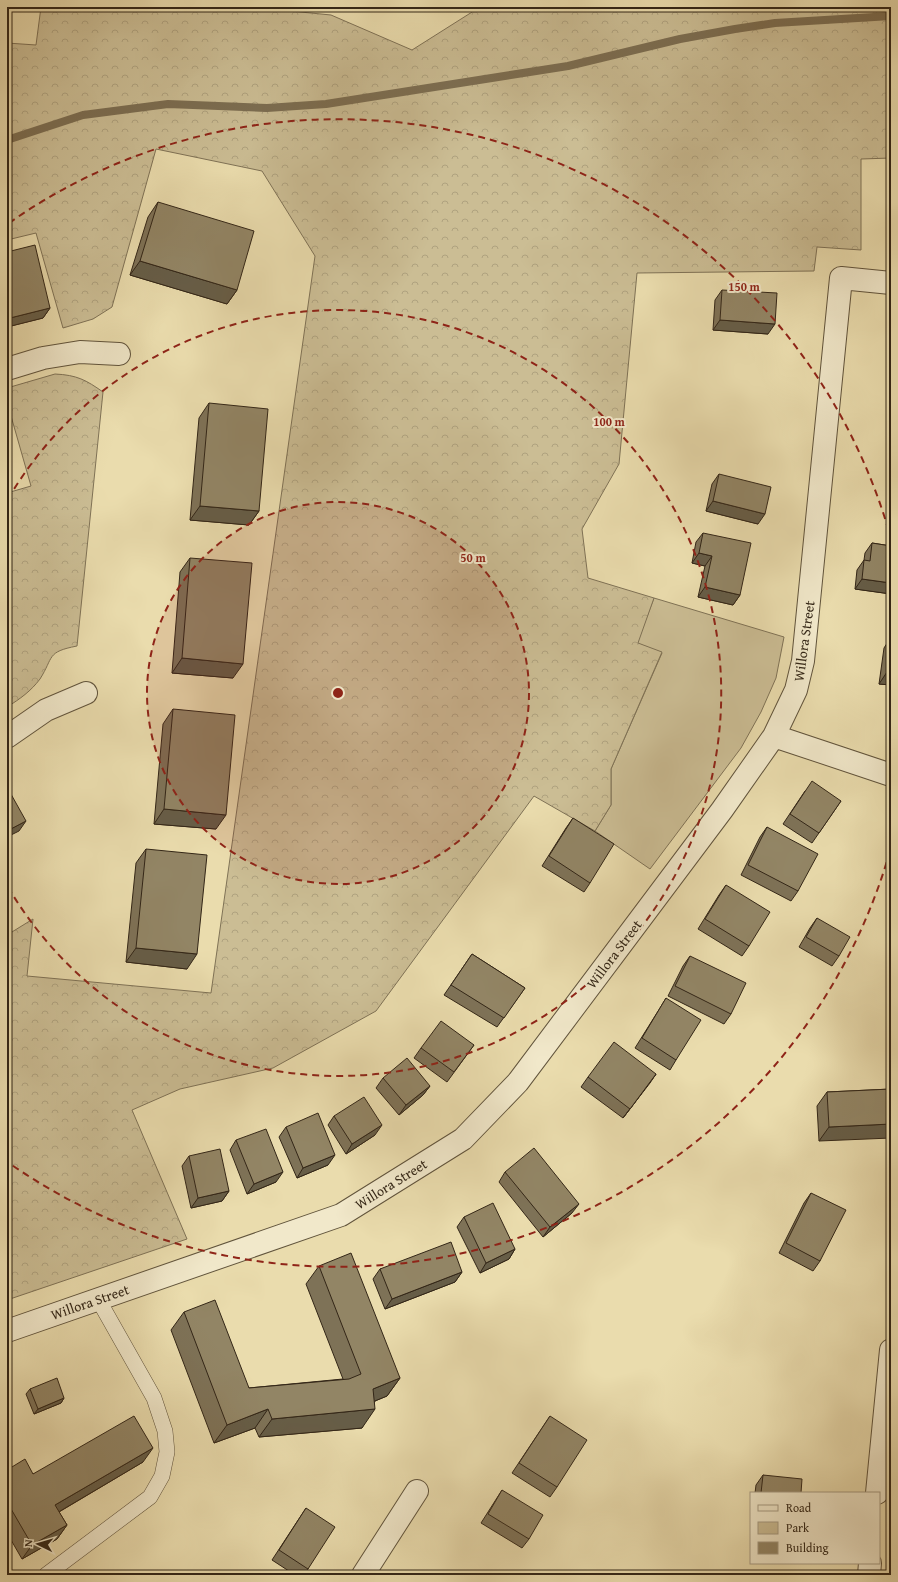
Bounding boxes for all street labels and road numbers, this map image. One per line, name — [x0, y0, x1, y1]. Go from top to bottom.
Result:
street label: Willora Street — [788, 599, 820, 683]
street label: Willora Street — [581, 915, 647, 993]
street label: Willora Street — [351, 1154, 431, 1214]
street label: Willora Street — [48, 1279, 132, 1325]

